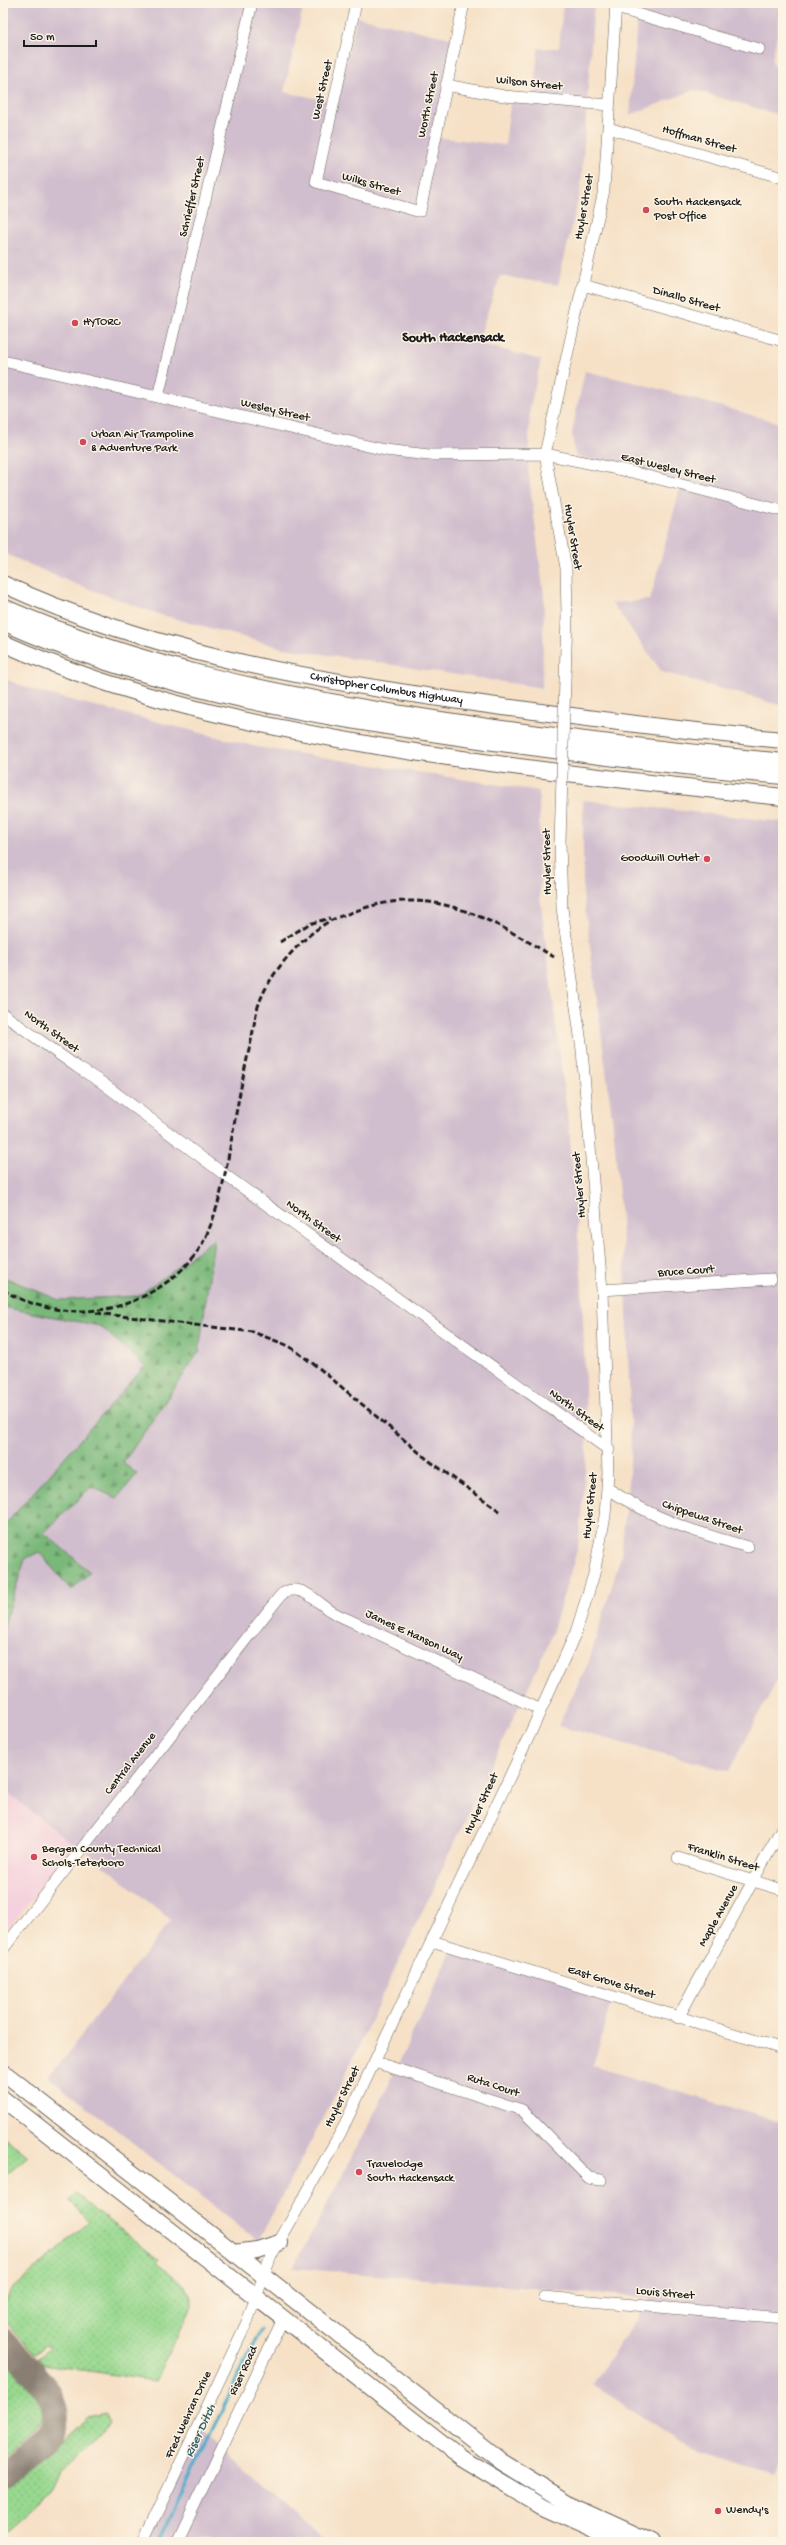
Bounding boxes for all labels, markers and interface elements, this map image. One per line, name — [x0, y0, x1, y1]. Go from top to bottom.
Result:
scale bar — [24, 22, 96, 48]
text: 50 m — [30, 31, 55, 45]
street label: West Street — [309, 58, 337, 121]
street label: Worth Street — [415, 70, 443, 139]
street label: Wilson Street — [495, 74, 564, 95]
street label: Hoffman Street — [660, 123, 739, 158]
street label: Schrieffer Street — [177, 155, 209, 238]
street label: Wilks Street — [340, 170, 403, 200]
street label: Huyler Street — [572, 172, 598, 241]
place label: South Hackensack Post Office — [653, 196, 743, 224]
marker: South Hackensack Post Office — [641, 205, 651, 215]
street label: Dinallo Street — [650, 283, 722, 317]
place label: HYTORC — [83, 316, 122, 330]
marker: HYTORC — [70, 318, 80, 328]
district label: South Hackensack — [402, 330, 505, 347]
street label: Wesley Street — [239, 396, 312, 426]
place label: Urban Air Trampoline & Adventure Park — [91, 428, 195, 456]
marker: Urban Air Trampoline & Adventure Park — [78, 437, 88, 447]
street label: East Wesley Street — [619, 451, 718, 488]
street label: Huyler Street — [560, 503, 584, 572]
street label: Christopher Columbus Highway — [309, 670, 464, 708]
street label: Huyler Street — [540, 828, 556, 895]
place label: Goodwill Outlet — [620, 852, 700, 866]
marker: Goodwill Outlet — [702, 854, 712, 864]
street label: North Street — [21, 1007, 82, 1057]
street label: Huyler Street — [570, 1150, 590, 1219]
street label: North Street — [283, 1197, 344, 1247]
street label: Bruce Court — [656, 1263, 716, 1281]
street label: North Street — [546, 1386, 607, 1436]
street label: Huyler Street — [581, 1471, 602, 1540]
street label: Chippewa Street — [660, 1498, 745, 1539]
street label: James E Hanson Way — [363, 1607, 465, 1665]
street label: Central Avenue — [102, 1729, 160, 1798]
street label: Huyler Street — [462, 1770, 503, 1837]
street label: Franklin Street — [685, 1840, 761, 1876]
place label: Bergen County Technical Schols-Teterboro — [41, 1843, 161, 1871]
marker: Bergen County Technical Schols-Teterboro — [29, 1852, 39, 1862]
street label: Maple Avenue — [696, 1882, 742, 1949]
street label: East Grove Street — [566, 1963, 657, 2003]
street label: Huyler Street — [322, 2063, 364, 2130]
street label: Ruta Court — [465, 2071, 522, 2101]
place label: Travelodge South Hackensack — [366, 2158, 456, 2186]
marker: Travelodge South Hackensack — [354, 2167, 364, 2177]
street label: Louis Street — [635, 2284, 696, 2304]
street label: Riser Road — [226, 2343, 262, 2398]
street label: Fred Wehran Drive — [162, 2368, 216, 2462]
water label: Riser Ditch — [182, 2401, 220, 2460]
place label: Wendy's — [726, 2504, 769, 2518]
marker: Wendy's — [713, 2506, 723, 2516]

